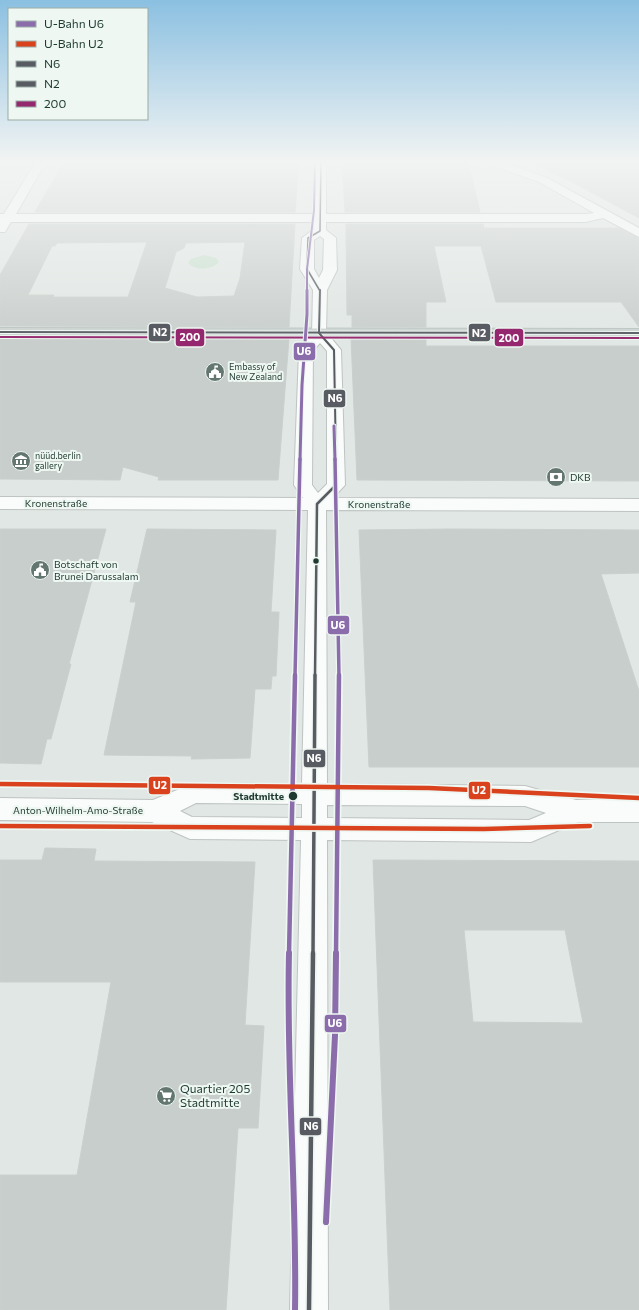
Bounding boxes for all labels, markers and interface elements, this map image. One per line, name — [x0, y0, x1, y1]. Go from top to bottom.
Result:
legend — [8, 8, 148, 120]
text: U-Bahn U6 — [44, 16, 104, 30]
text: U-Bahn U2 — [44, 36, 104, 50]
text: N6 — [44, 56, 60, 70]
text: N2 — [44, 76, 60, 90]
text: 200 — [44, 96, 66, 110]
line badge: N2 — [148, 323, 171, 342]
line badge: N2 — [468, 323, 491, 342]
text: N2 — [153, 325, 167, 338]
text: N2 — [472, 326, 486, 339]
line badge: 200 — [175, 328, 205, 347]
line badge: 200 — [494, 328, 524, 347]
text: 200 — [180, 330, 200, 343]
text: 200 — [499, 331, 519, 344]
line badge: U6 — [293, 342, 316, 361]
text: U6 — [297, 344, 312, 357]
public building icon: Embassy of New Zealand — [204, 361, 226, 383]
place label: Embassy of New Zealand — [229, 361, 282, 382]
line badge: N6 — [323, 389, 346, 408]
text: N6 — [327, 391, 343, 404]
museum icon: nüüd.berlin gallery — [10, 450, 32, 472]
place label: nüüd.berlin gallery — [35, 450, 81, 471]
bank icon: DKB — [545, 466, 567, 488]
place label: DKB — [570, 471, 591, 483]
street label: Kronenstraße — [25, 497, 87, 509]
street label: Kronenstraße — [348, 498, 410, 510]
unlabelled marker — [311, 556, 321, 566]
place label: Botschaft von Brunei Darussalam — [54, 558, 139, 582]
public building icon: Botschaft von Brunei Darussalam — [29, 559, 51, 581]
line badge: U6 — [327, 615, 350, 635]
text: U6 — [331, 618, 346, 631]
line badge: N6 — [303, 749, 326, 768]
text: N6 — [306, 751, 322, 764]
line badge: U2 — [148, 776, 171, 795]
text: U2 — [153, 778, 167, 791]
line badge: U2 — [468, 781, 491, 800]
text: U2 — [472, 783, 486, 796]
place label: Stadtmitte — [233, 790, 284, 802]
marker: Stadtmitte — [287, 790, 299, 802]
street label: Anton-Wilhelm-Amo-Straße — [13, 804, 143, 816]
line badge: U6 — [324, 1014, 347, 1033]
text: U6 — [328, 1016, 343, 1029]
place label: Quartier 205 Stadtmitte — [180, 1081, 250, 1109]
supermarket icon: Quartier 205 Stadtmitte — [155, 1085, 177, 1107]
line badge: N6 — [299, 1117, 322, 1136]
text: N6 — [303, 1119, 319, 1132]

